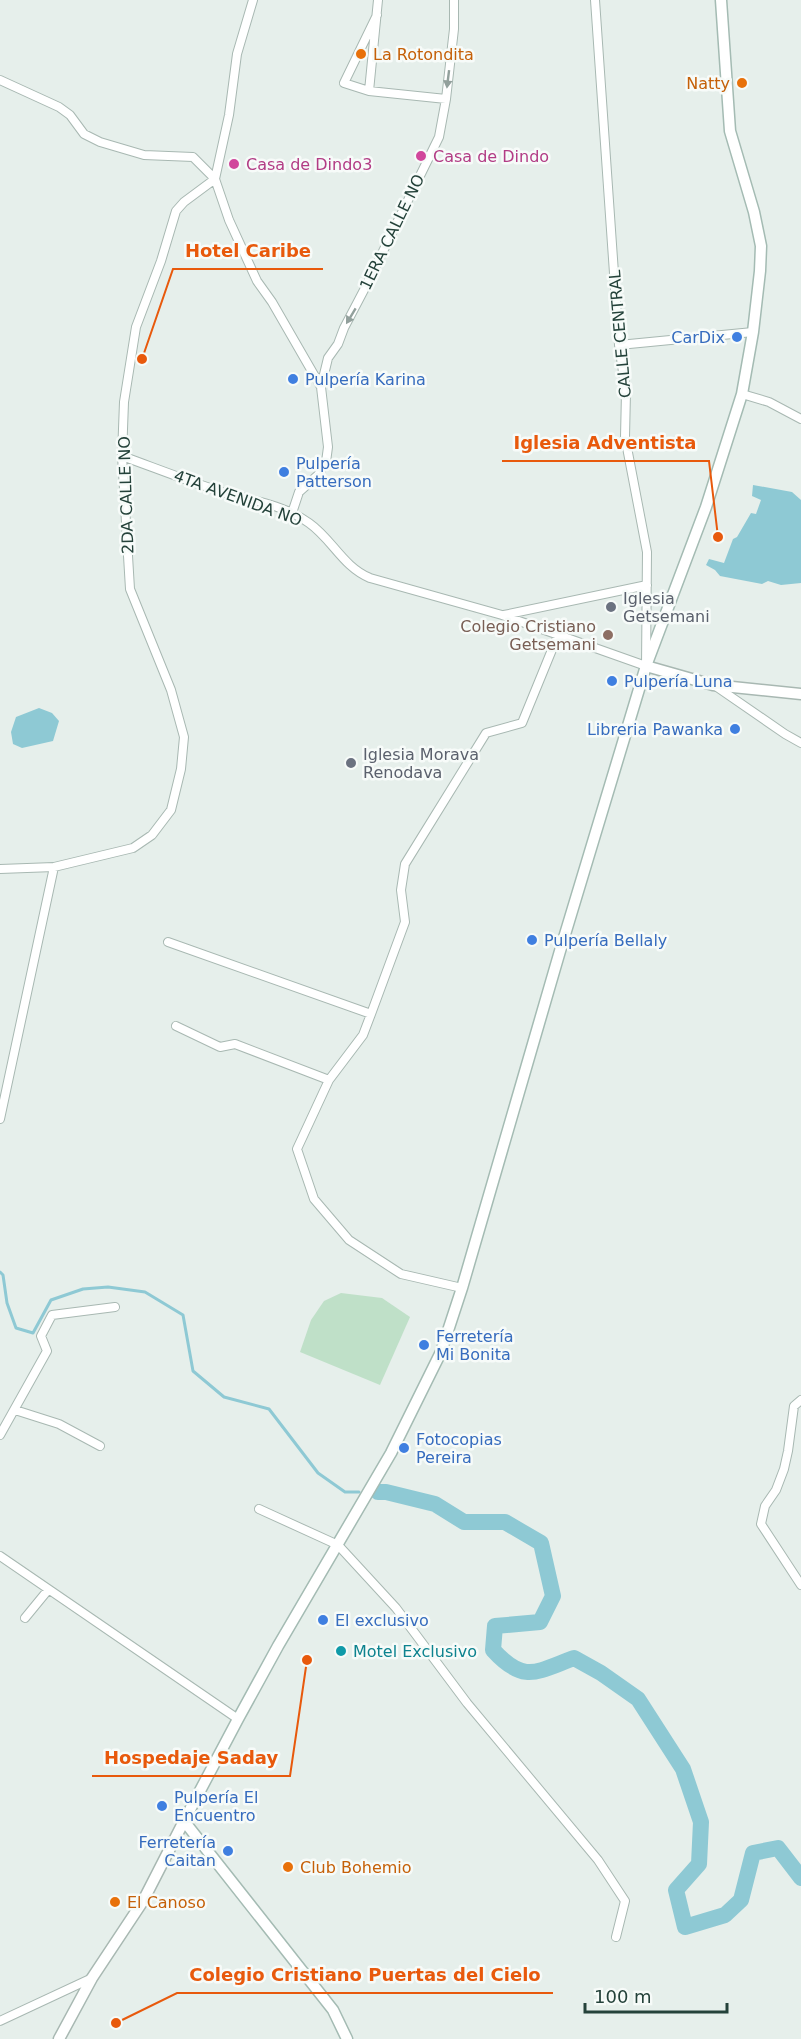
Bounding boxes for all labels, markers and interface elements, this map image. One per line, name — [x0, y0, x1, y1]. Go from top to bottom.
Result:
place label: La Rotondita — [373, 45, 474, 64]
marker: La Rotondita — [354, 47, 368, 61]
one-way arrow — [443, 70, 453, 89]
place label: Natty — [686, 74, 730, 93]
marker: Natty — [735, 76, 749, 90]
place label: Casa de Dindo — [433, 147, 549, 166]
marker: Casa de Dindo — [414, 149, 428, 163]
place label: Casa de Dindo3 — [246, 155, 372, 174]
marker: Casa de Dindo3 — [227, 157, 241, 171]
street label: 1ERA CALLE NO — [356, 171, 428, 293]
callout: Hotel Caribe — [173, 233, 323, 269]
text: Hotel Caribe — [185, 240, 311, 261]
street label: CALLE CENTRAL — [605, 269, 635, 399]
one-way arrow — [345, 308, 356, 324]
place label: CarDix — [671, 328, 725, 347]
marker: CarDix — [730, 330, 744, 344]
place label: Pulpería Karina — [305, 370, 426, 389]
marker: Pulpería Karina — [286, 372, 300, 386]
callout: Iglesia Adventista — [502, 425, 709, 461]
text: Iglesia Adventista — [513, 432, 697, 453]
street label: 2DA CALLE NO — [114, 436, 138, 554]
place label: Pulpería Patterson — [296, 454, 372, 491]
marker: Pulpería Patterson — [277, 465, 291, 479]
street label: 4TA AVENIDA NO — [171, 466, 305, 530]
place label: Iglesia Getsemani — [623, 589, 710, 626]
marker: Iglesia Getsemani — [604, 600, 618, 614]
place label: Colegio Cristiano Getsemani — [460, 617, 596, 654]
marker: Colegio Cristiano Getsemani — [601, 628, 615, 642]
place label: Pulpería Luna — [624, 672, 733, 691]
marker: Pulpería Luna — [605, 674, 619, 688]
place label: Libreria Pawanka — [587, 720, 723, 739]
marker: Libreria Pawanka — [728, 722, 742, 736]
place label: Iglesia Morava Renodava — [363, 745, 479, 782]
marker: Iglesia Morava Renodava — [344, 756, 358, 770]
place label: Pulpería Bellaly — [544, 931, 667, 950]
marker: Pulpería Bellaly — [525, 933, 539, 947]
place label: Ferretería Mi Bonita — [436, 1327, 513, 1364]
marker: Ferretería Mi Bonita — [417, 1338, 431, 1352]
place label: Fotocopias Pereira — [416, 1430, 502, 1467]
marker: Fotocopias Pereira — [397, 1441, 411, 1455]
place label: El exclusivo — [335, 1611, 429, 1630]
marker: El exclusivo — [316, 1613, 330, 1627]
place label: Motel Exclusivo — [353, 1642, 477, 1661]
marker: Motel Exclusivo — [334, 1644, 348, 1658]
callout: Hospedaje Saday — [92, 1740, 290, 1776]
text: Hospedaje Saday — [104, 1747, 278, 1768]
place label: Pulpería El Encuentro — [174, 1788, 258, 1825]
marker: Pulpería El Encuentro — [155, 1799, 169, 1813]
place label: Ferretería Caitan — [139, 1833, 216, 1870]
marker: Ferretería Caitan — [221, 1844, 235, 1858]
place label: Club Bohemio — [300, 1858, 412, 1877]
marker: Club Bohemio — [281, 1860, 295, 1874]
place label: El Canoso — [127, 1893, 206, 1912]
marker: El Canoso — [108, 1895, 122, 1909]
callout: Colegio Cristiano Puertas del Cielo — [177, 1957, 553, 1993]
text: Colegio Cristiano Puertas del Cielo — [189, 1964, 541, 1985]
scale bar — [585, 1976, 728, 2014]
text: 100 m — [594, 1986, 652, 2007]

